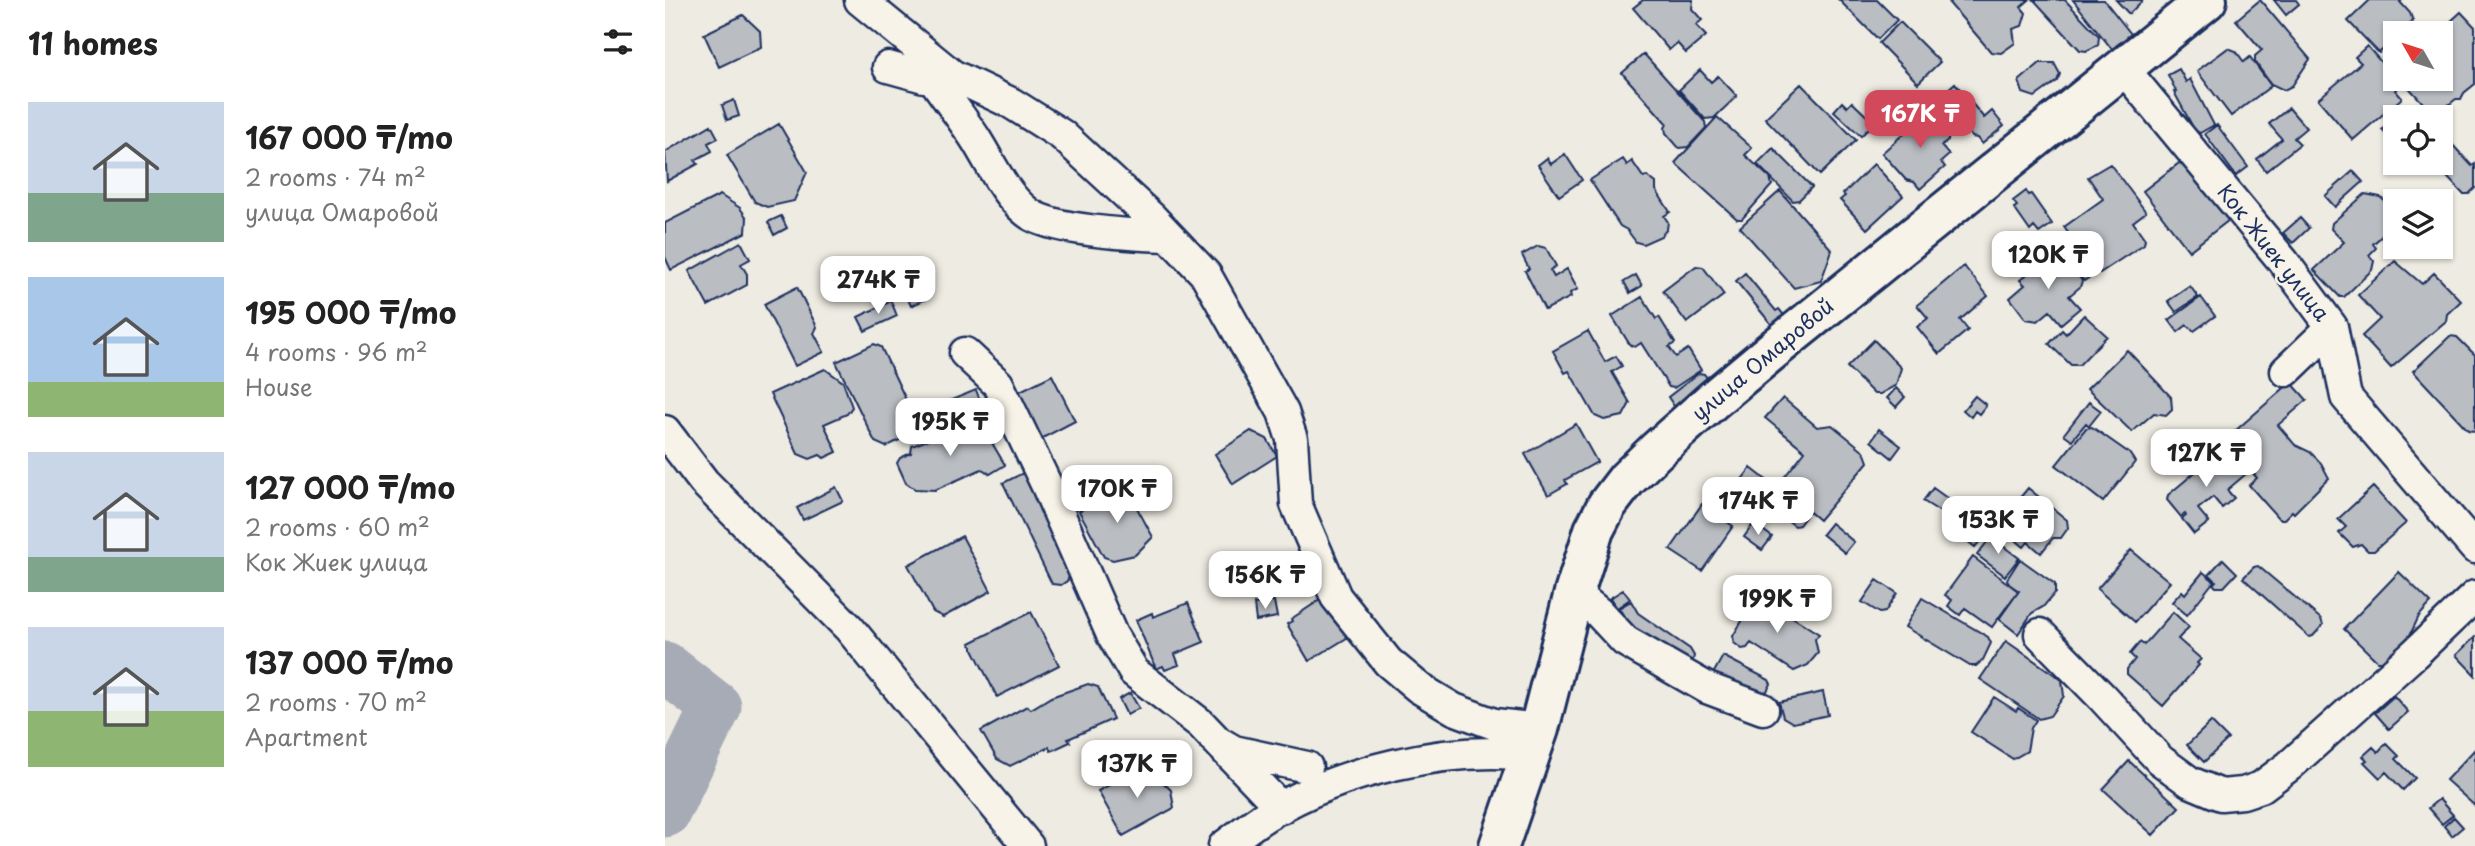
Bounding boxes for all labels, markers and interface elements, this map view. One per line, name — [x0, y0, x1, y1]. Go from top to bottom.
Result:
text: 11 homes — [28, 20, 158, 65]
north arrow — [2383, 21, 2453, 91]
map controls — [2383, 21, 2453, 259]
icon: filters — [599, 23, 637, 61]
pin: 167K ₸ — [1863, 90, 1977, 150]
text: 167K ₸ — [1881, 95, 1959, 130]
button: locate — [2383, 105, 2453, 175]
text: 167 000 ₸/mo — [245, 114, 453, 159]
icon: home — [84, 130, 168, 214]
text: 2 rooms · 74 m² — [245, 159, 426, 194]
street label: Кок Жиек улица — [2211, 176, 2339, 328]
button: layers — [2383, 189, 2453, 259]
text: улица Омаровой — [245, 194, 439, 229]
pin: 120K ₸ — [1991, 232, 2105, 291]
text: 120K ₸ — [2008, 236, 2088, 271]
pin: 274K ₸ — [821, 256, 935, 316]
text: 274K ₸ — [836, 261, 920, 296]
text: 195 000 ₸/mo — [245, 289, 456, 334]
street label: улица Омаровой — [1684, 289, 1840, 428]
icon: home — [84, 305, 168, 389]
text: 4 rooms · 96 m² — [245, 334, 428, 369]
text: House — [245, 369, 312, 404]
pin: 195K ₸ — [893, 398, 1007, 458]
text: 195K ₸ — [911, 403, 989, 438]
pin: 127K ₸ — [2149, 430, 2263, 489]
text: 127K ₸ — [2167, 434, 2245, 469]
text: 127 000 ₸/mo — [245, 464, 455, 509]
pin: 170K ₸ — [1060, 466, 1174, 525]
text: 170K ₸ — [1077, 470, 1157, 505]
pin: 174K ₸ — [1701, 477, 1815, 537]
icon: home — [84, 480, 168, 564]
text: 174K ₸ — [1718, 482, 1798, 517]
pin: 153K ₸ — [1941, 496, 2055, 556]
text: 153K ₸ — [1958, 501, 2038, 536]
text: 2 rooms · 60 m² — [245, 509, 430, 544]
text: Кок Жиек улица — [245, 544, 427, 579]
pin: 156K ₸ — [1208, 552, 1322, 611]
text: 156K ₸ — [1225, 556, 1305, 591]
pin: 199K ₸ — [1720, 576, 1834, 635]
text: 199K ₸ — [1739, 580, 1815, 615]
text: 137 000 ₸/mo — [245, 639, 453, 684]
icon: home — [84, 655, 168, 739]
text: 2 rooms · 70 m² — [245, 684, 427, 719]
text: Apartment — [245, 719, 368, 754]
pin: 137K ₸ — [1080, 740, 1194, 800]
text: 137K ₸ — [1097, 745, 1177, 780]

